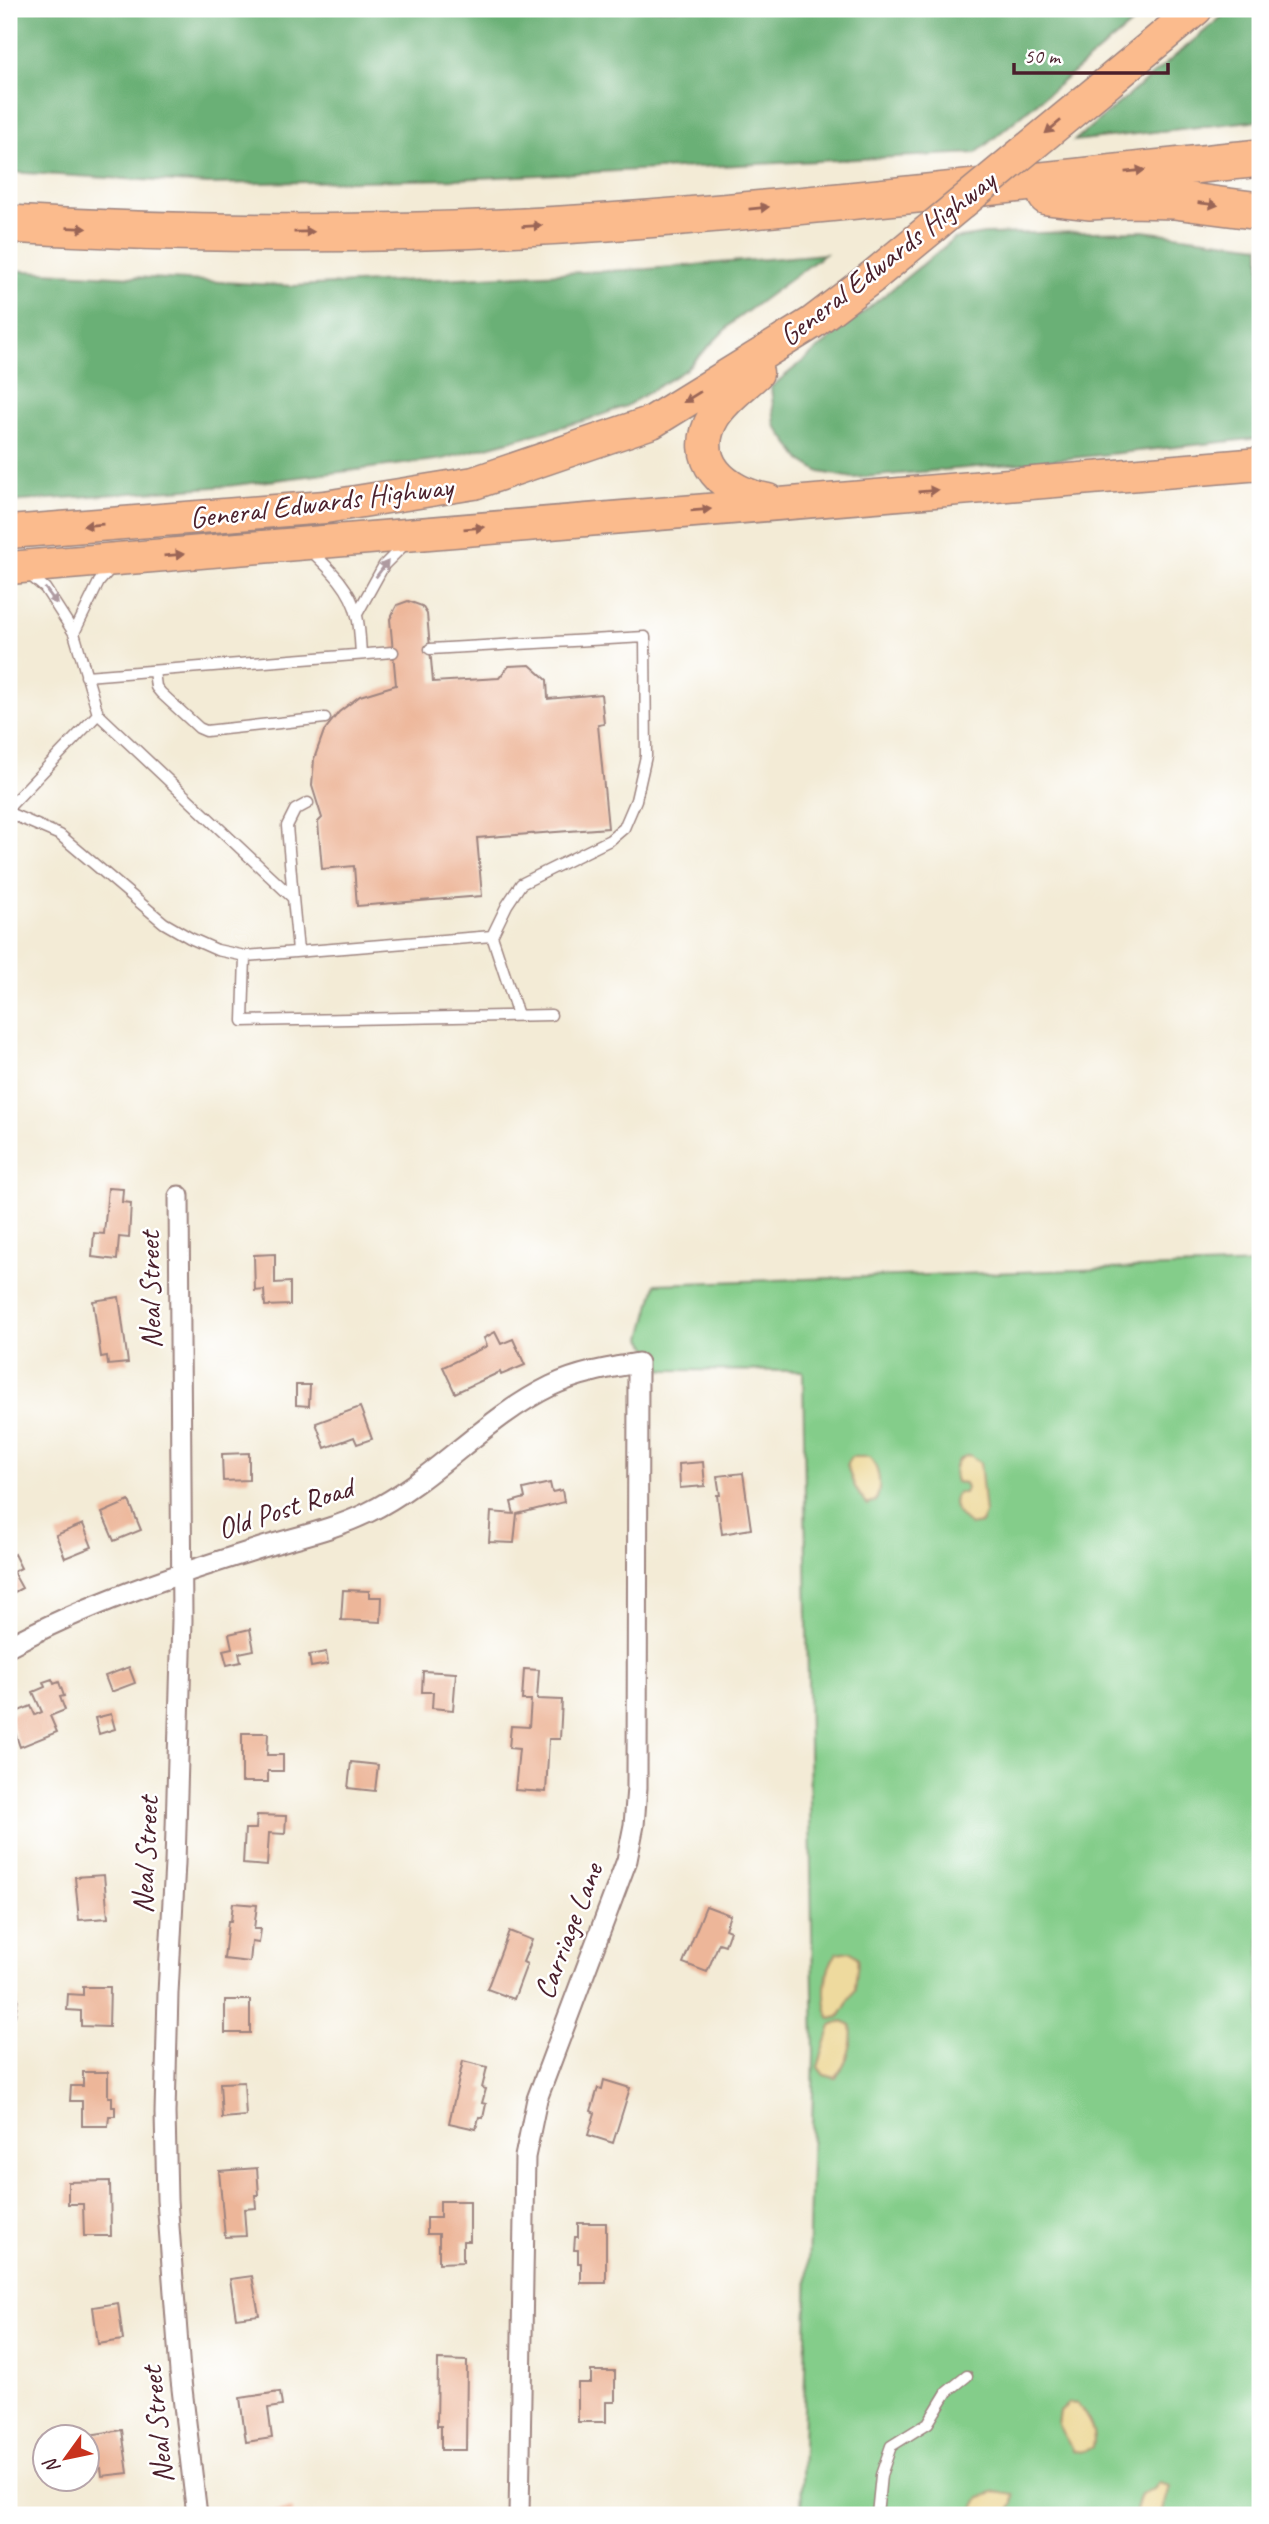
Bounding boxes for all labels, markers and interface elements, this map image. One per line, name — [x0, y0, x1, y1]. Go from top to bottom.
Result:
scale bar — [1014, 32, 1168, 76]
text: 50 m — [1024, 43, 1062, 69]
one-way arrow — [1045, 120, 1063, 135]
street label: General Edwards Highway — [771, 160, 1005, 354]
one-way arrow — [1124, 165, 1146, 176]
one-way arrow — [1197, 198, 1219, 209]
one-way arrow — [748, 203, 770, 214]
one-way arrow — [521, 220, 543, 231]
one-way arrow — [66, 222, 88, 233]
one-way arrow — [294, 226, 316, 238]
one-way arrow — [683, 390, 702, 403]
street label: General Edwards Highway — [187, 467, 457, 537]
one-way arrow — [917, 485, 939, 496]
one-way arrow — [690, 504, 712, 515]
one-way arrow — [81, 520, 103, 531]
one-way arrow — [463, 522, 485, 533]
one-way arrow — [164, 549, 186, 560]
one-way arrow — [375, 560, 389, 578]
one-way arrow — [43, 587, 58, 605]
street label: Neal Street — [130, 1228, 170, 1349]
street label: Old Post Road — [212, 1467, 362, 1548]
street label: Neal Street — [123, 1792, 167, 1914]
street label: Carriage Lane — [525, 1856, 612, 2004]
street label: Neal Street — [132, 2362, 182, 2485]
north arrow — [32, 2422, 102, 2492]
text: N — [38, 2453, 66, 2478]

